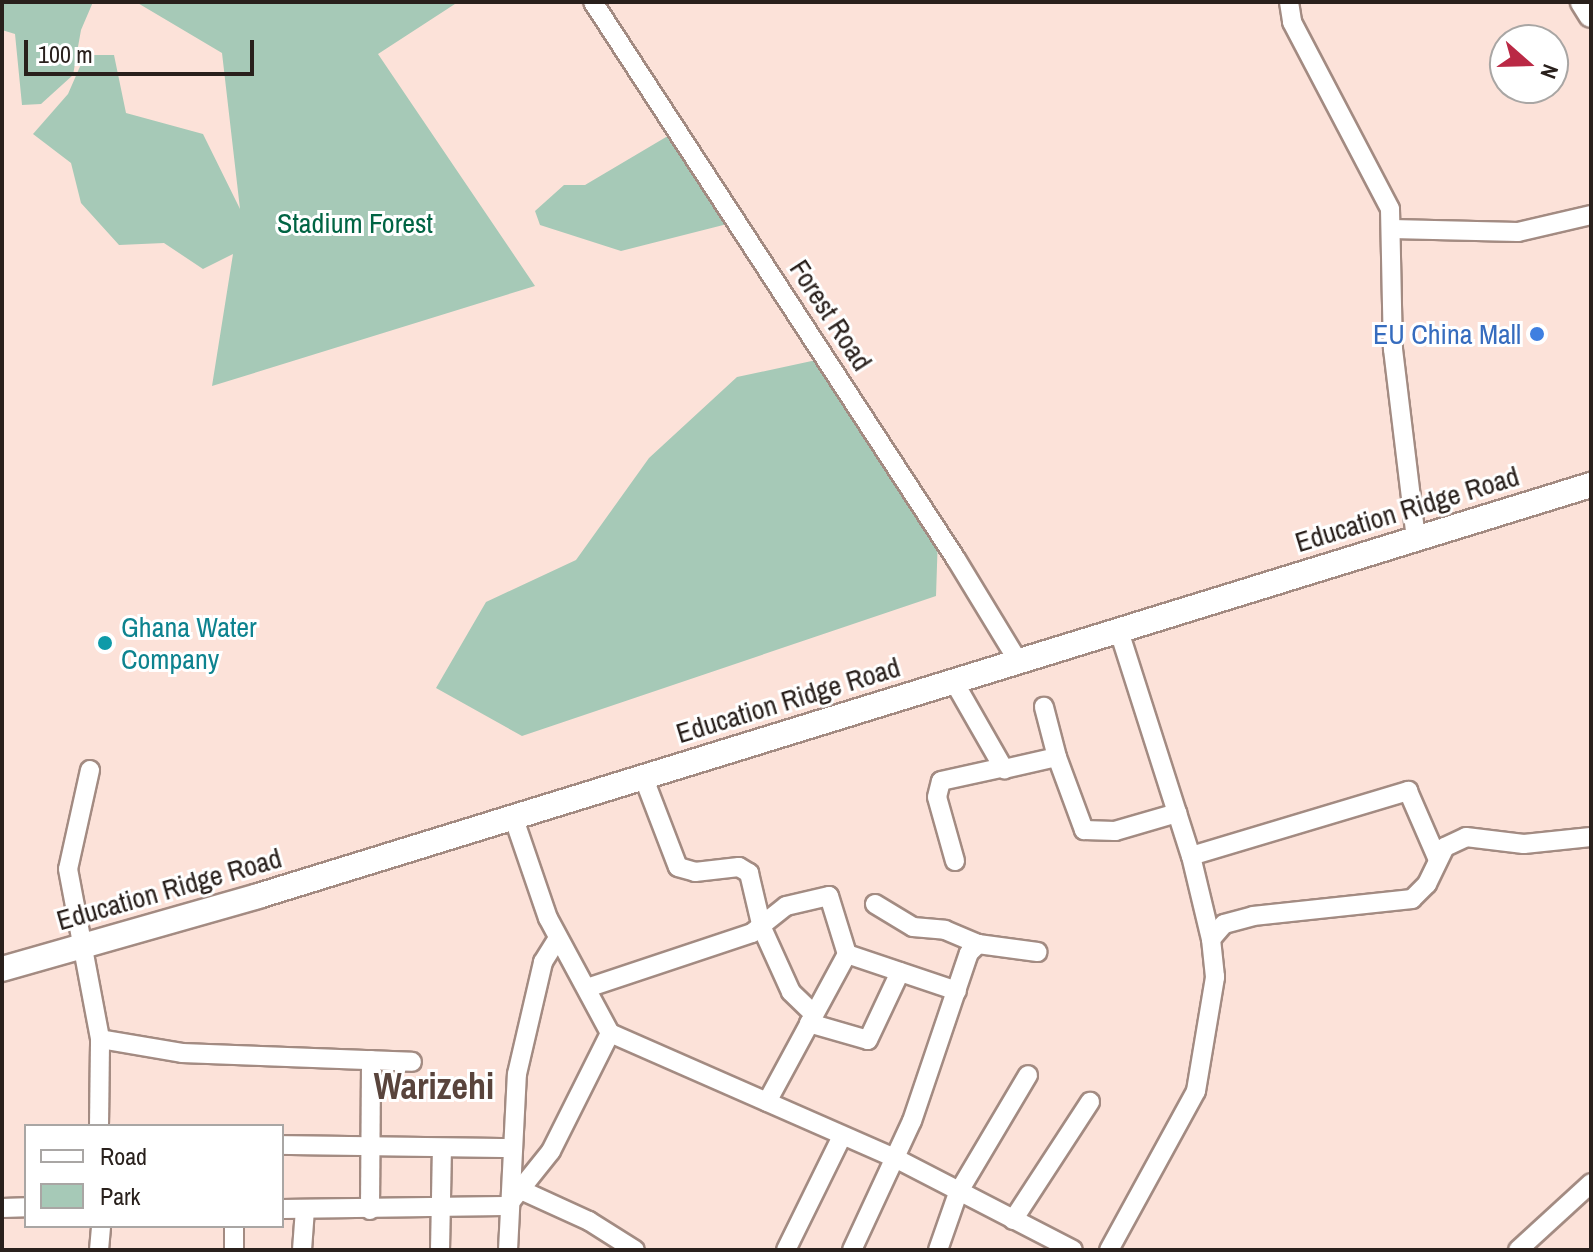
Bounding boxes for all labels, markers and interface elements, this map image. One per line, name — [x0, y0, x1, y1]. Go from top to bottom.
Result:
scale bar — [28, 24, 258, 74]
north arrow — [1489, 24, 1569, 104]
text: 100 m — [38, 38, 93, 70]
text: N — [1533, 60, 1566, 83]
park label: Stadium Forest — [277, 206, 433, 240]
street label: Forest Road — [783, 253, 879, 377]
place label: EU China Mall — [1373, 317, 1521, 351]
marker: EU China Mall — [1528, 325, 1546, 343]
street label: Education Ridge Road — [1291, 459, 1523, 559]
place label: Ghana Water Company — [121, 610, 257, 676]
marker: Ghana Water Company — [96, 634, 114, 652]
street label: Education Ridge Road — [672, 650, 904, 750]
street label: Education Ridge Road — [53, 841, 285, 937]
district label: Warizehi — [374, 1065, 494, 1109]
legend — [24, 1124, 284, 1228]
text: Road — [100, 1140, 147, 1172]
text: Park — [100, 1180, 140, 1212]

